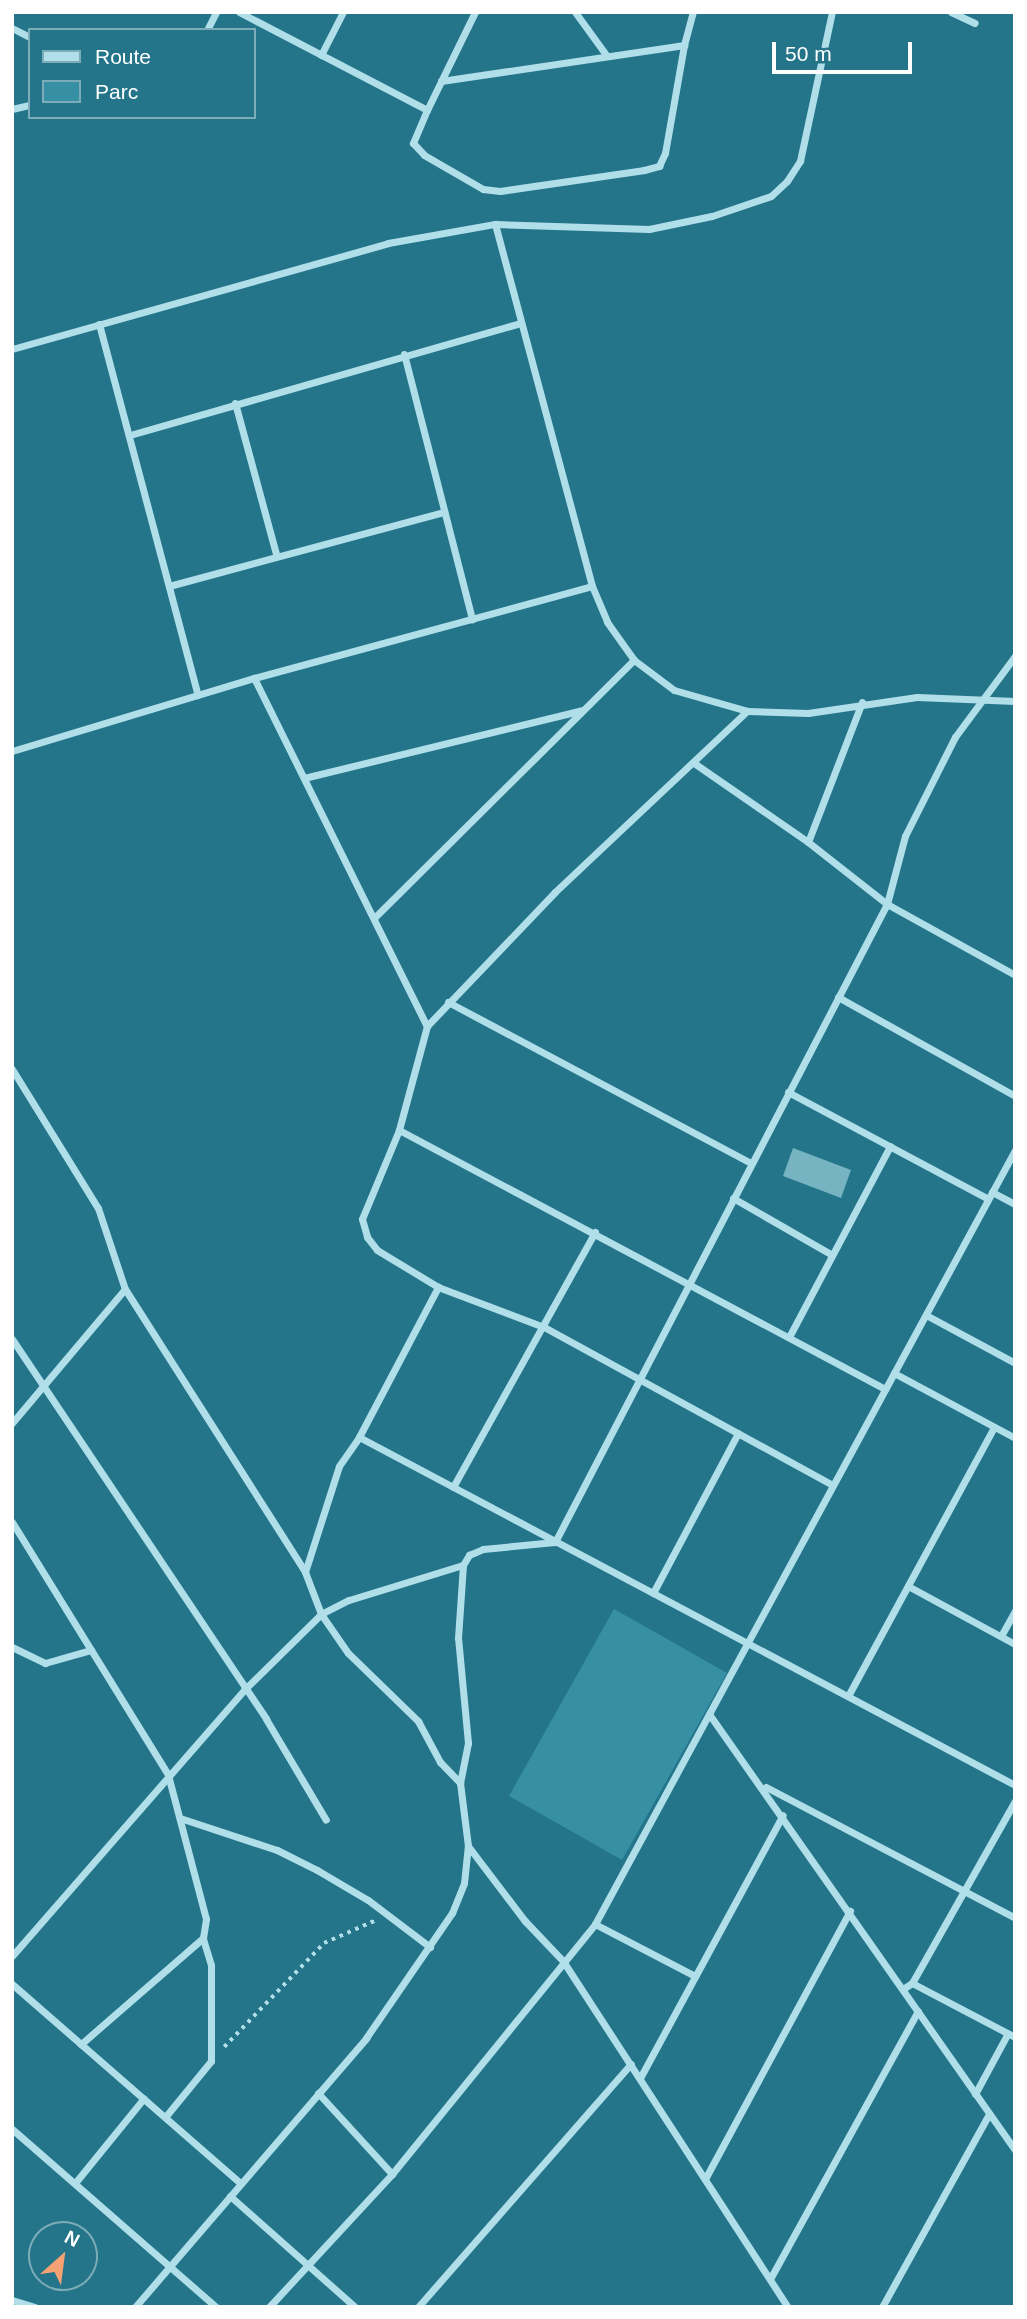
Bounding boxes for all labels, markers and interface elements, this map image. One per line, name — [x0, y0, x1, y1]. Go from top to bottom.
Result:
legend — [28, 28, 256, 119]
scale bar — [775, 28, 915, 72]
text: 50 m — [785, 42, 832, 65]
text: Route — [95, 45, 151, 68]
text: Parc — [95, 80, 138, 103]
north arrow — [28, 2221, 98, 2291]
text: N — [61, 2226, 83, 2251]

